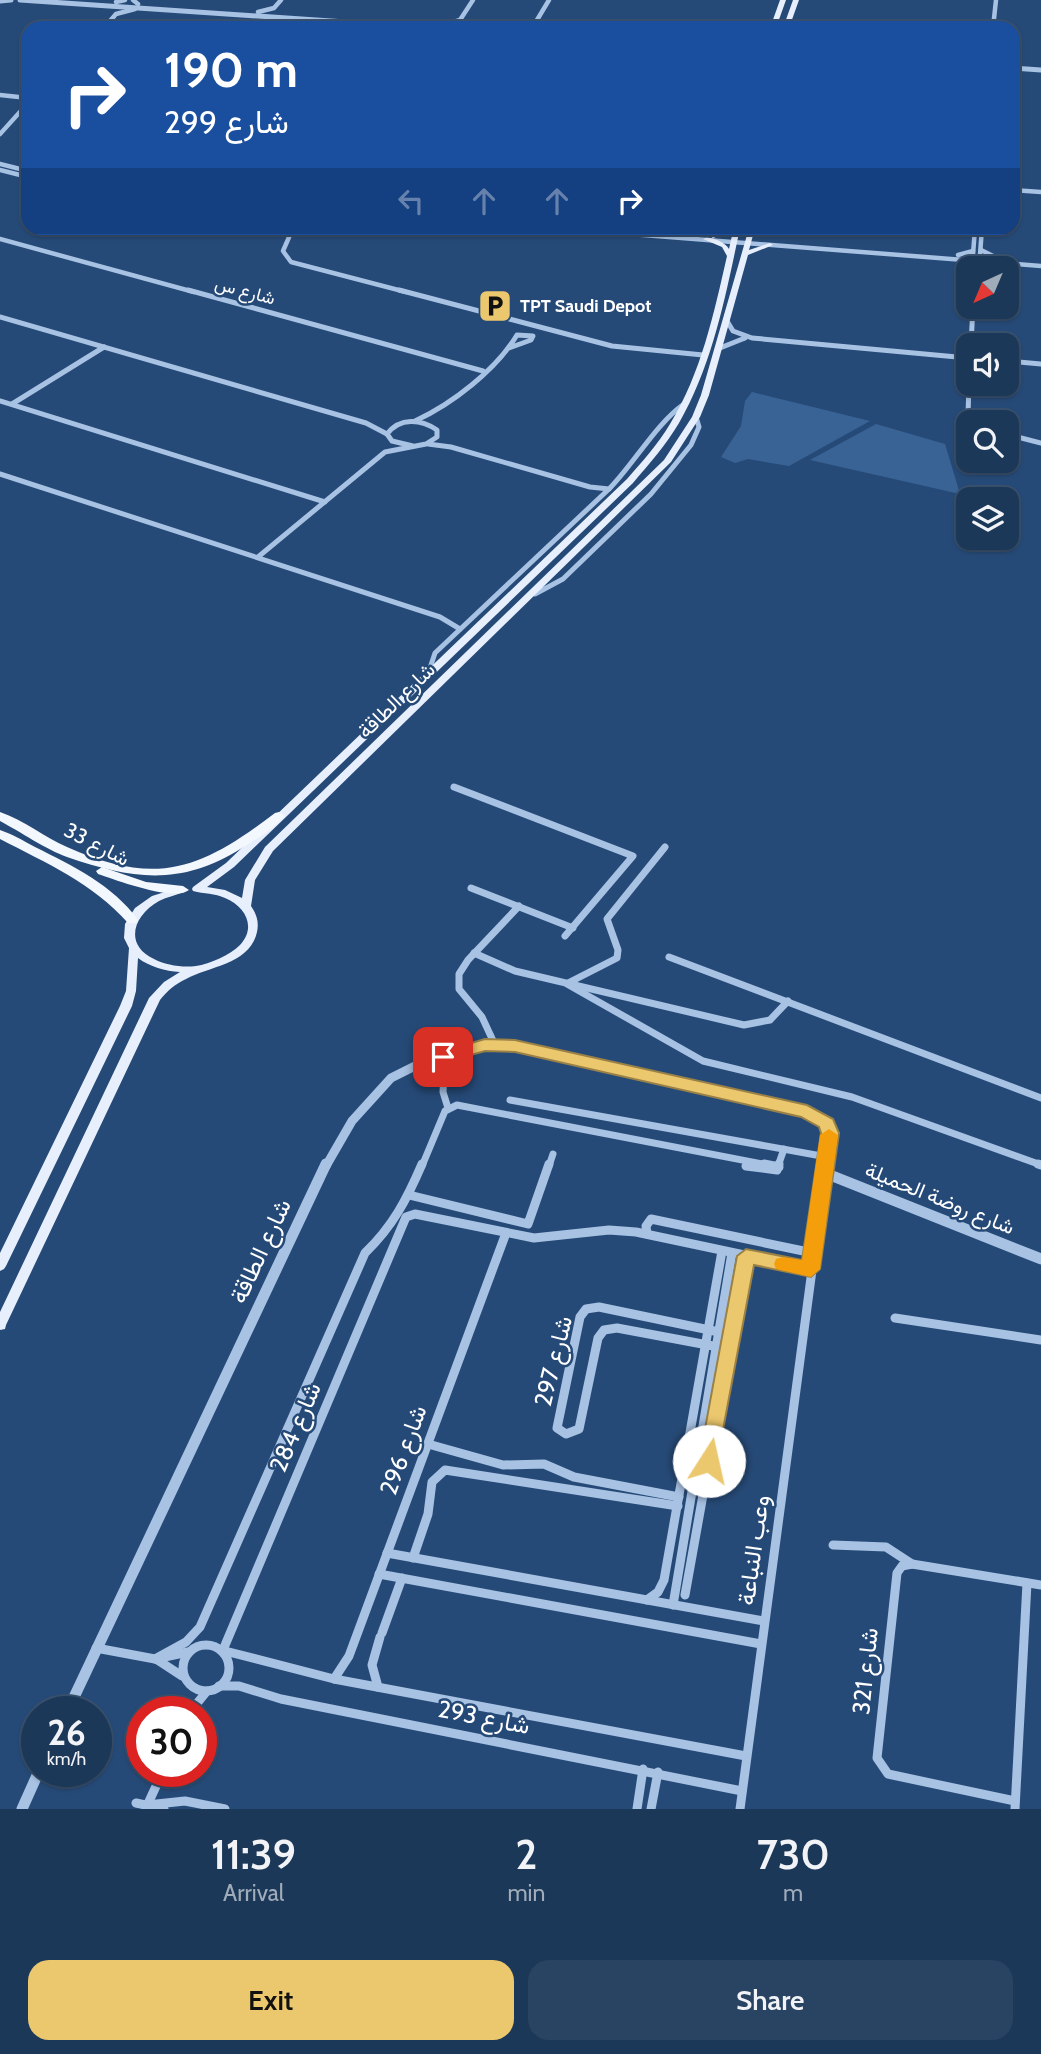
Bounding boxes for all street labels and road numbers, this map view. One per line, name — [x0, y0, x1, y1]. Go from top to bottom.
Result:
street label: شارع س — [212, 272, 278, 311]
street label: شارع الطاقة — [352, 657, 441, 744]
street label: شارع 33 — [59, 817, 134, 873]
street label: شارع روضة الحميلة — [861, 1157, 1018, 1241]
street label: شارع الطاقة — [223, 1194, 299, 1309]
street label: شارع 297 — [528, 1313, 580, 1410]
street label: شارع 284 — [263, 1378, 329, 1477]
street label: شارع 296 — [373, 1401, 434, 1500]
street label: وعب النباعة — [731, 1493, 776, 1607]
street label: شارع 321 — [846, 1626, 886, 1716]
street label: شارع 293 — [435, 1694, 532, 1742]

